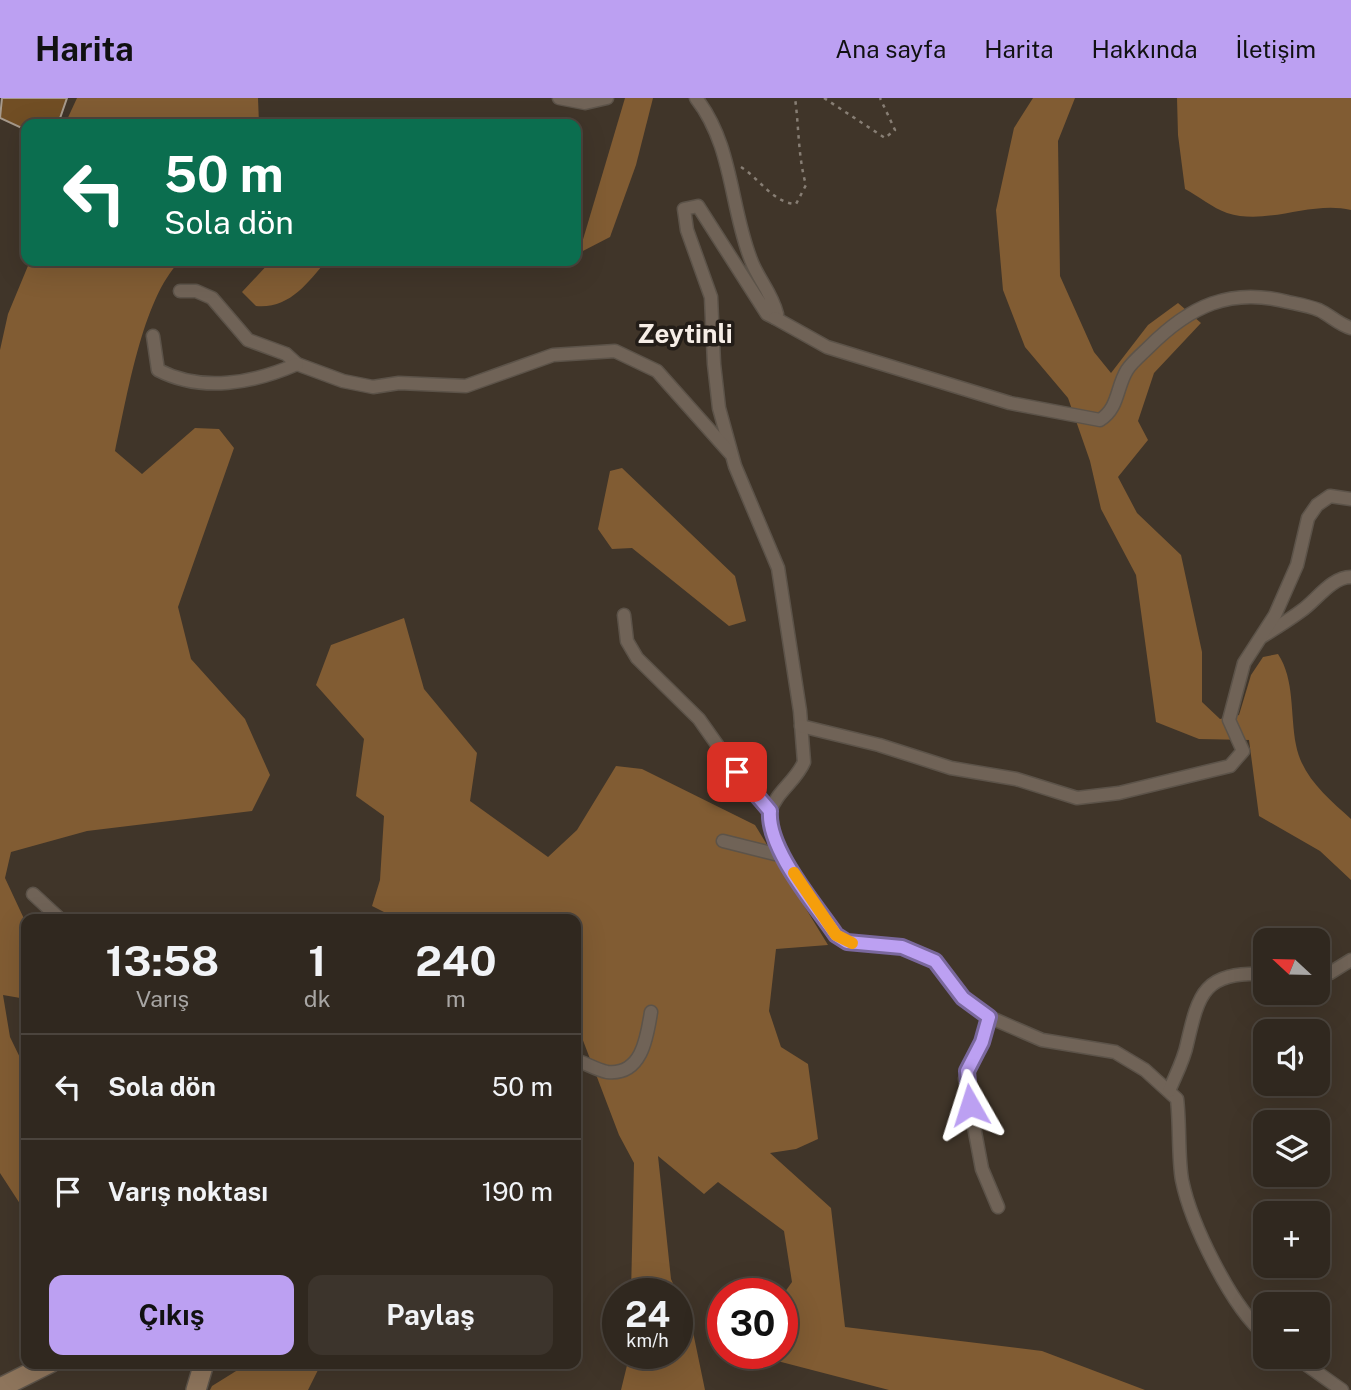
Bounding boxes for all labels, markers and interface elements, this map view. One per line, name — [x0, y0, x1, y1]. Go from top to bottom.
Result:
text: Harita — [35, 30, 134, 68]
text: Ana sayfa — [835, 35, 946, 63]
text: Harita — [984, 35, 1054, 63]
text: Hakkında — [1092, 35, 1197, 63]
text: İletişim — [1235, 35, 1316, 63]
text: 50 m — [164, 145, 284, 203]
icon: left — [49, 147, 140, 238]
text: Sola dön — [164, 204, 294, 241]
district label: Zeytinli — [637, 318, 733, 349]
pin — [707, 742, 767, 802]
icon: arrive — [718, 753, 756, 791]
north arrow — [1253, 928, 1330, 1004]
map controls — [1253, 928, 1330, 1369]
text: 13:58 — [106, 936, 219, 985]
text: 1 — [308, 936, 326, 985]
text: 240 — [415, 936, 496, 985]
text: Varış — [136, 985, 189, 1012]
text: dk — [304, 985, 331, 1012]
text: m — [446, 985, 466, 1012]
button: sound — [1253, 1019, 1330, 1096]
icon: left — [49, 1068, 87, 1106]
position arrow — [933, 1068, 1007, 1142]
text: Sola dön — [108, 1071, 216, 1102]
text: 50 m — [492, 1071, 553, 1102]
button: layers — [1253, 1110, 1330, 1187]
icon: arrive — [49, 1173, 87, 1211]
text: Varış noktası — [108, 1176, 268, 1207]
text: 190 m — [482, 1176, 553, 1207]
button: + — [1253, 1201, 1330, 1278]
button: Çıkış — [49, 1275, 294, 1355]
button: Paylaş — [308, 1275, 553, 1355]
speed limit sign: 30 — [707, 1278, 798, 1369]
button: − — [1253, 1292, 1330, 1369]
text: 24 — [625, 1294, 670, 1335]
text: km/h — [626, 1330, 669, 1351]

